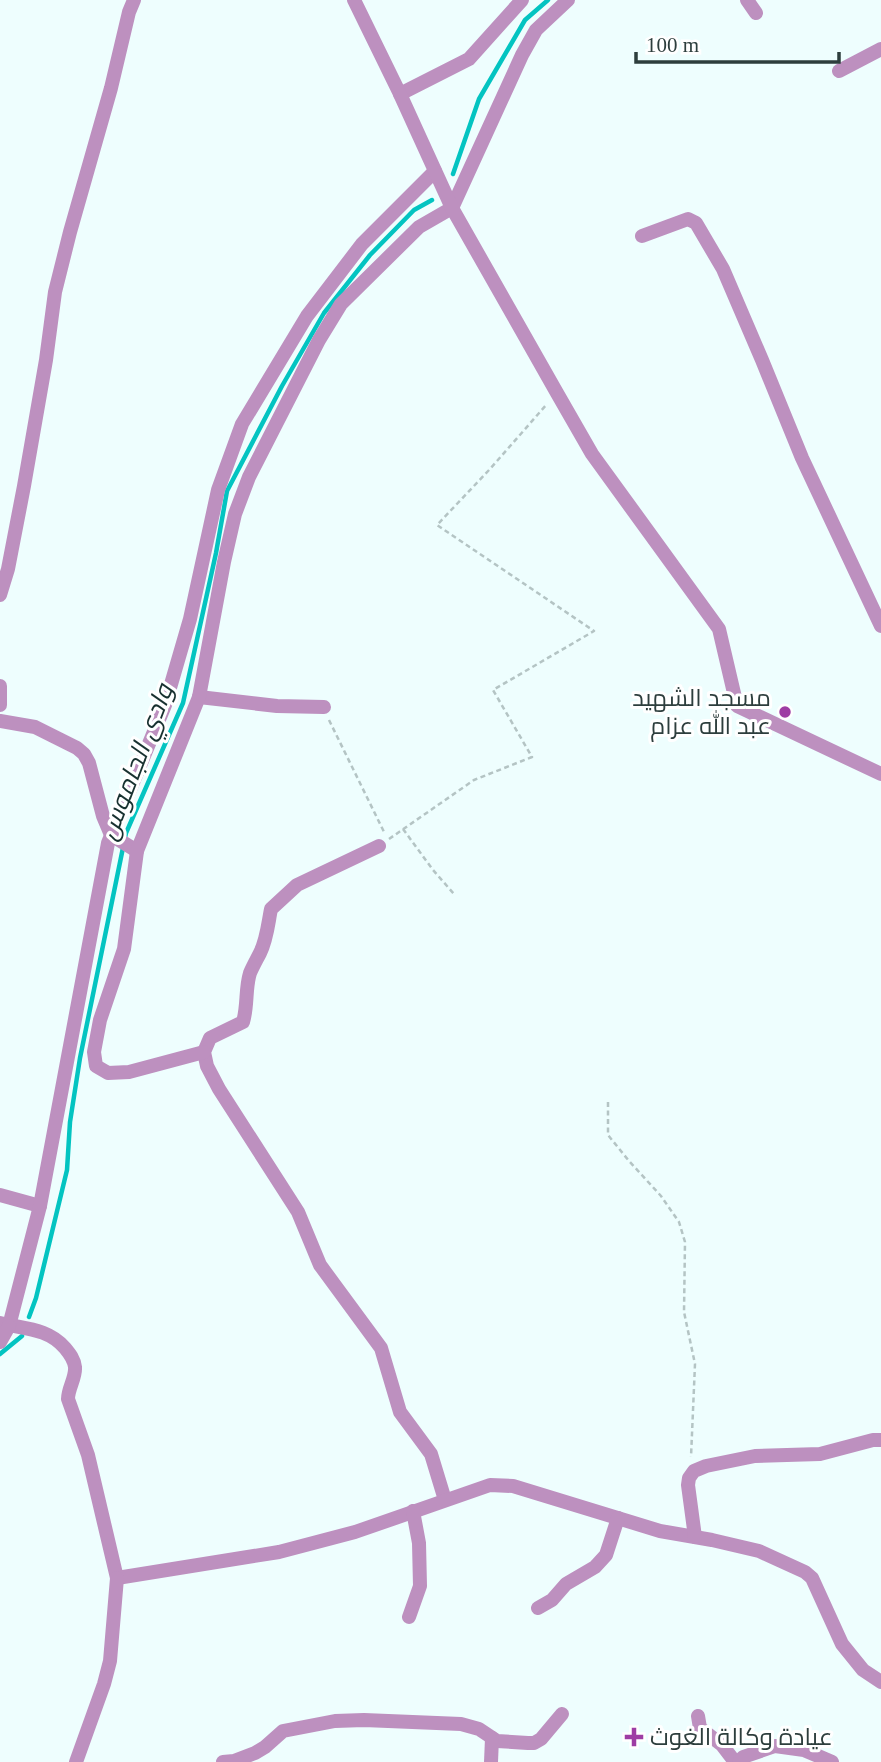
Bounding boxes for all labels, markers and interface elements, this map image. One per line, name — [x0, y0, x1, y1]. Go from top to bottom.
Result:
scale bar — [636, 21, 839, 65]
text: 100 m — [646, 33, 699, 57]
water label: وادي الجاموس — [93, 678, 185, 846]
place label: مسجد الشهيد عبد الله عزام — [632, 685, 771, 742]
marker: مسجد الشهيد عبد الله عزام — [777, 704, 793, 720]
place label: عيادة وكالة الغوث — [650, 1724, 833, 1750]
marker: عيادة وكالة الغوث — [624, 1727, 644, 1747]

